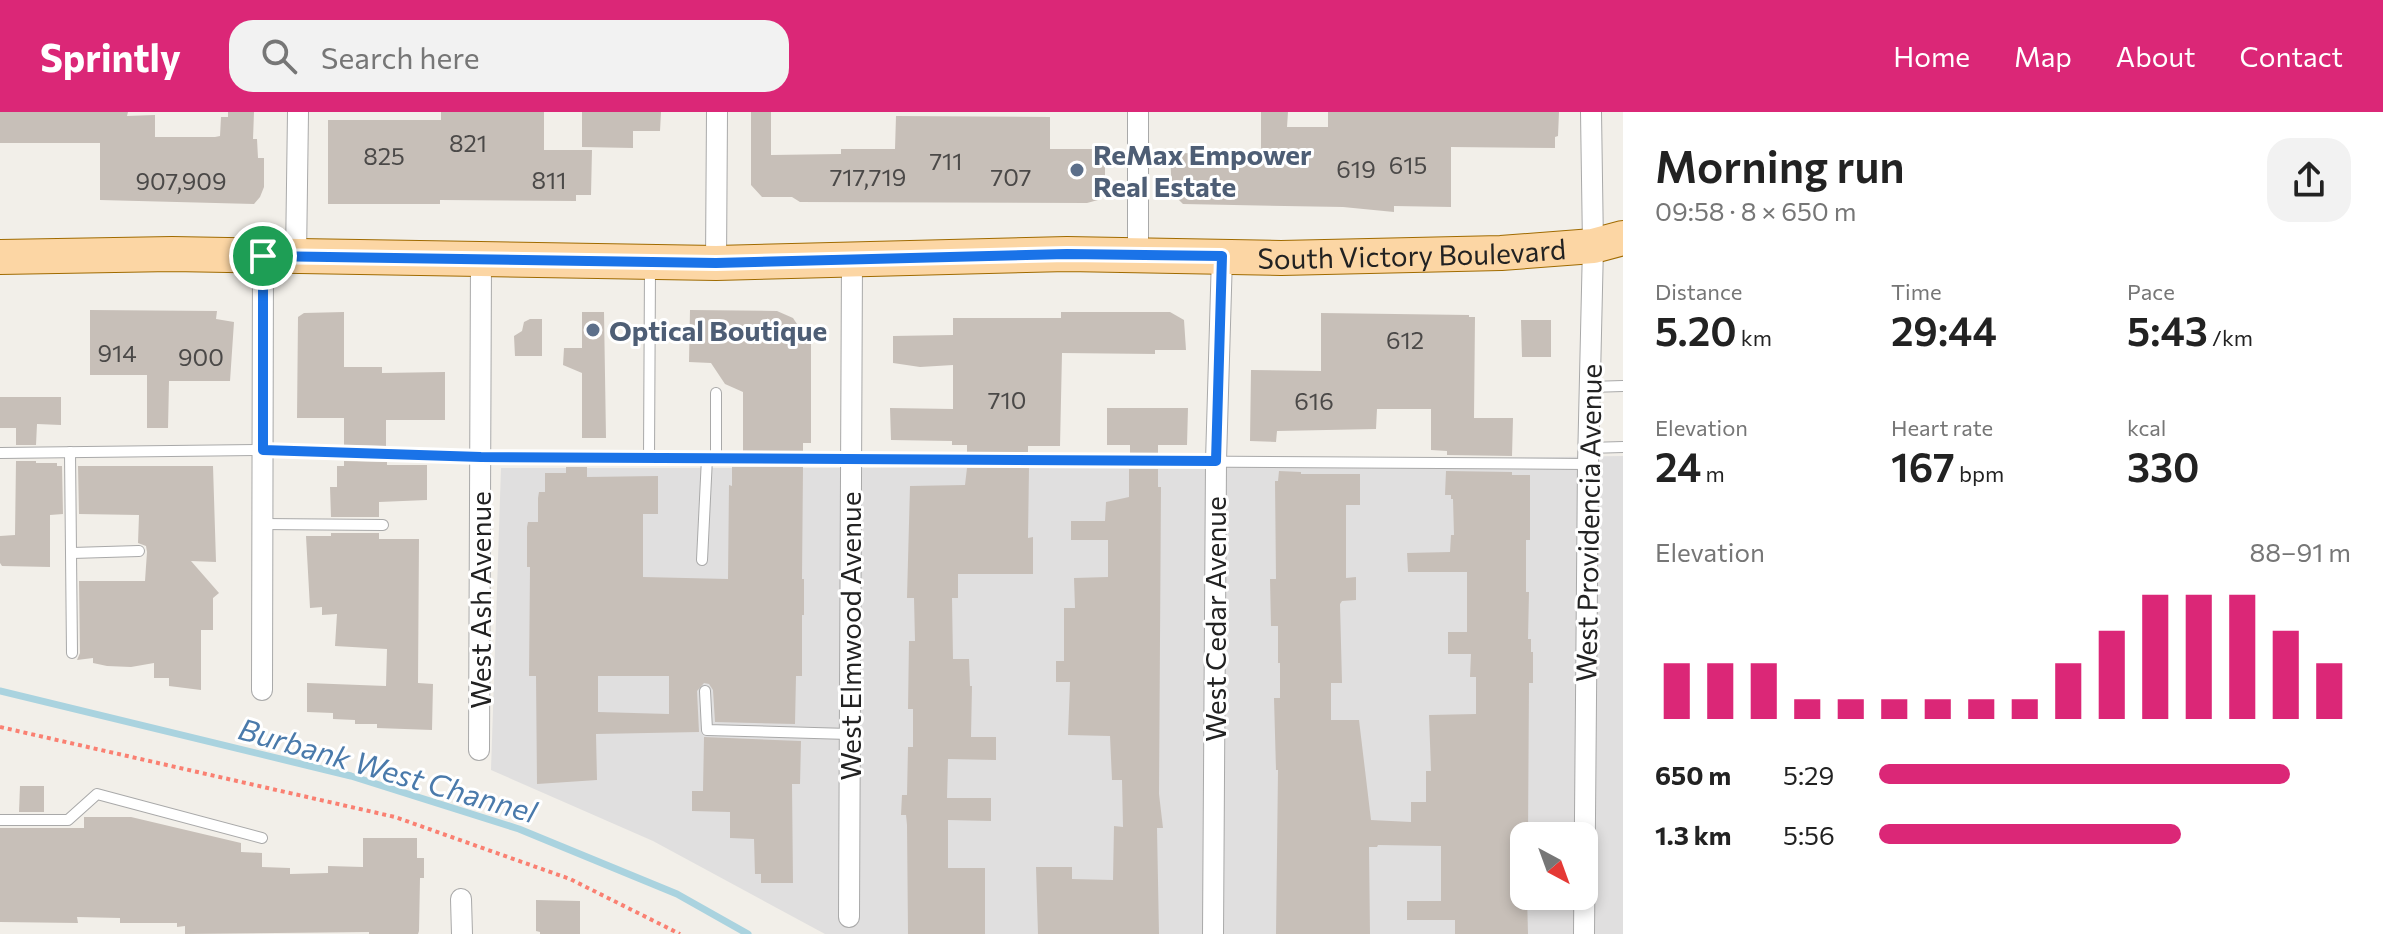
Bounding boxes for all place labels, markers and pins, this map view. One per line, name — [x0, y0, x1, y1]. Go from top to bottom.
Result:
place label: ReMax Empower Real Estate — [1093, 137, 1312, 203]
marker: ReMax Empower Real Estate — [1068, 161, 1086, 179]
pin — [229, 222, 297, 290]
place label: Optical Boutique — [609, 313, 827, 347]
marker: Optical Boutique — [584, 321, 602, 339]

